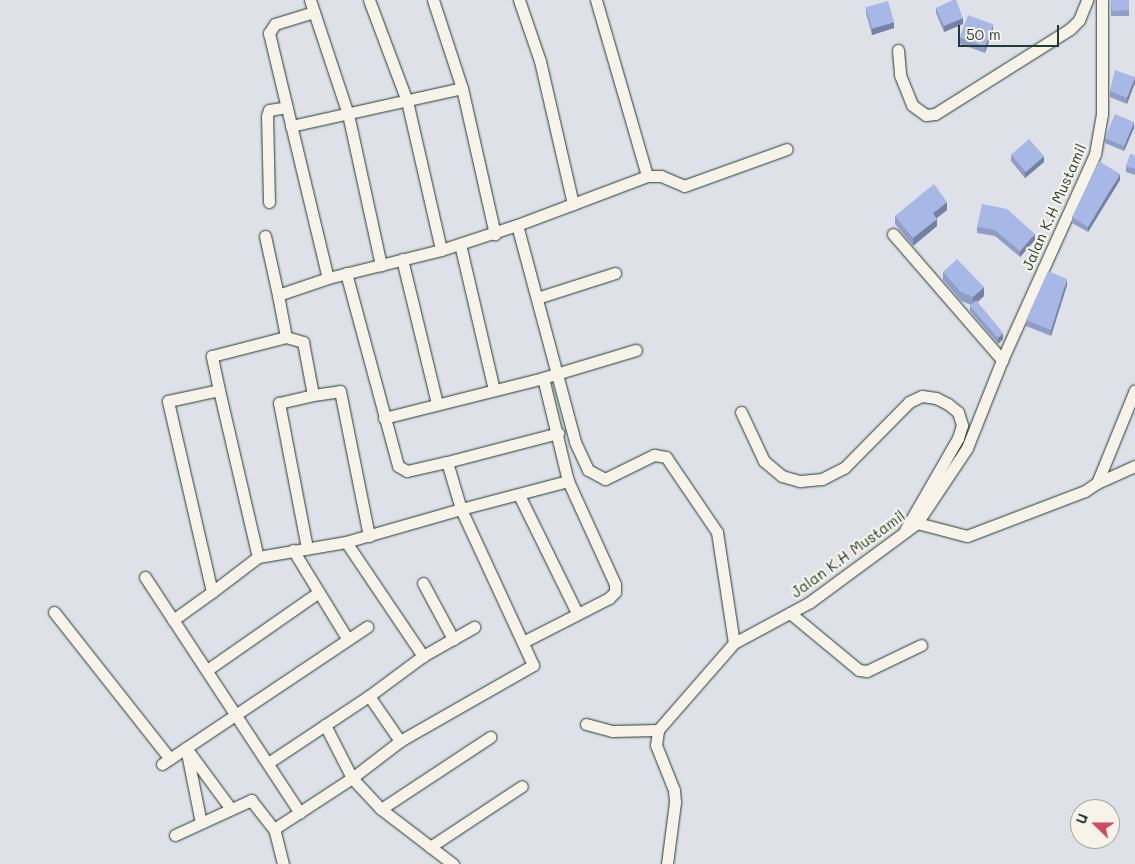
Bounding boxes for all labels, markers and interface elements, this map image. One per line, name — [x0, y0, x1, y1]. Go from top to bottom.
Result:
scale bar — [960, 15, 1061, 47]
text: 50 m — [966, 24, 1001, 44]
street label: Jalan K.H Mustamil — [1018, 141, 1090, 273]
street label: Jalan K.H Mustamil — [787, 507, 909, 601]
north arrow — [1070, 799, 1120, 849]
text: U — [1071, 810, 1092, 827]

